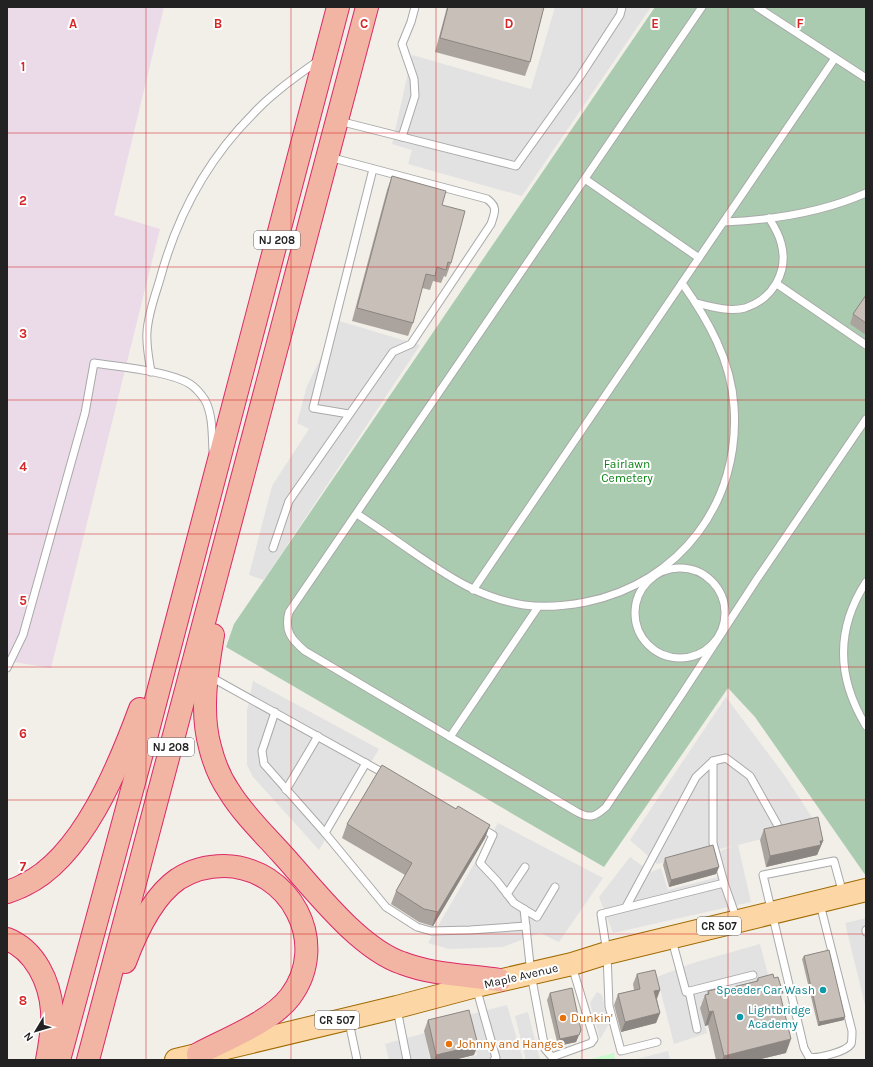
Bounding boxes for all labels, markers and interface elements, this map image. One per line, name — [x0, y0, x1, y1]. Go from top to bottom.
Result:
text: A — [69, 16, 77, 31]
text: B — [214, 16, 222, 31]
text: C — [360, 16, 368, 31]
text: D — [505, 16, 514, 31]
text: E — [651, 16, 659, 31]
text: F — [796, 16, 804, 31]
text: 1 — [21, 59, 25, 74]
text: 2 — [19, 193, 27, 208]
road number: NJ 208 — [254, 231, 300, 249]
text: 3 — [19, 326, 27, 341]
park label: Fairlawn Cemetery — [601, 457, 653, 485]
text: 4 — [19, 459, 27, 474]
text: 5 — [19, 593, 27, 608]
text: 6 — [19, 726, 27, 741]
road number: NJ 208 — [148, 738, 194, 756]
text: 7 — [20, 859, 27, 874]
road number: CR 507 — [697, 917, 741, 935]
street label: Maple Avenue — [483, 961, 559, 991]
place label: Speeder Car Wash — [716, 983, 815, 997]
marker: Speeder Car Wash — [818, 985, 828, 995]
text: 8 — [19, 993, 27, 1008]
place label: Lightbridge Academy — [748, 1003, 811, 1031]
north arrow — [16, 1011, 56, 1051]
road number: CR 507 — [315, 1011, 359, 1029]
place label: Dunkin' — [571, 1011, 613, 1025]
marker: Lightbridge Academy — [735, 1012, 745, 1022]
marker: Dunkin' — [558, 1013, 568, 1023]
text: N — [21, 1030, 36, 1044]
place label: Johnny and Hanges — [457, 1037, 563, 1051]
marker: Johnny and Hanges — [444, 1039, 454, 1049]

